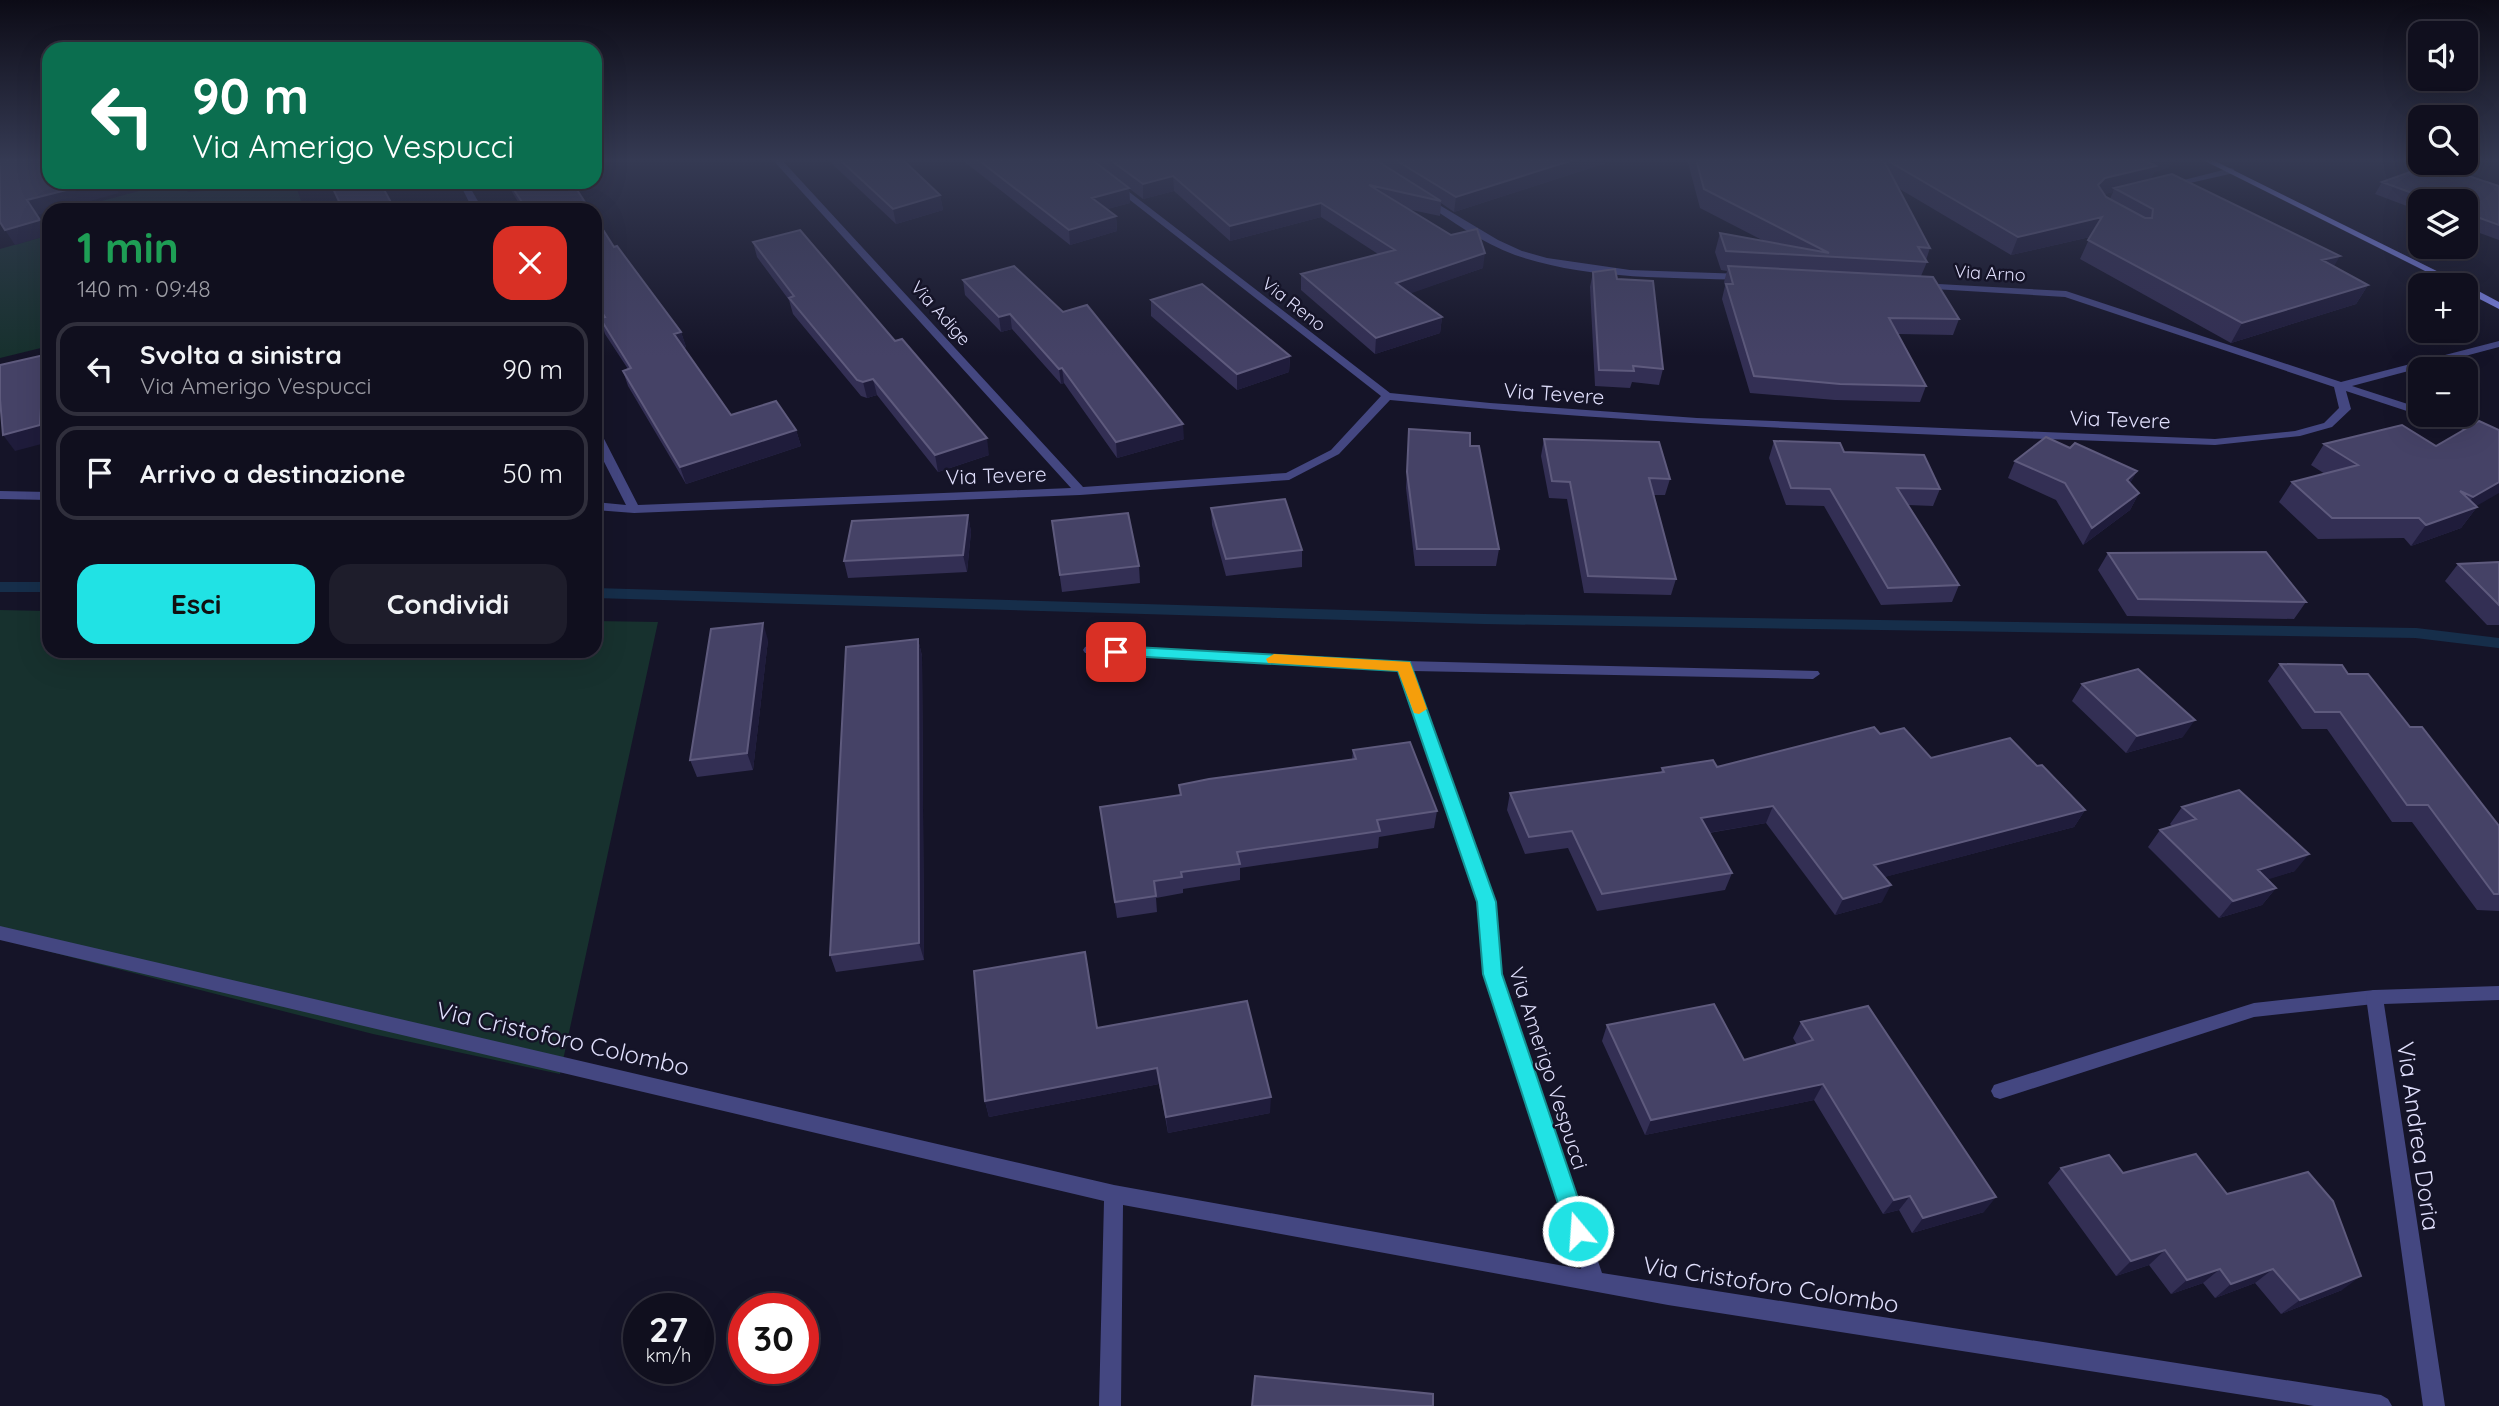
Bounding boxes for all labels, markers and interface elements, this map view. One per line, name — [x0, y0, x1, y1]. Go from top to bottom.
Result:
map controls — [2408, 21, 2478, 427]
button: sound — [2408, 21, 2478, 91]
text: 90 m — [192, 65, 309, 126]
icon: left — [77, 70, 168, 161]
button: search — [2408, 105, 2478, 175]
text: Via Amerigo Vespucci — [192, 126, 514, 166]
button: layers — [2408, 189, 2478, 259]
text: 1 min — [77, 221, 179, 274]
button: close — [493, 226, 567, 300]
street label: Via Arno — [1954, 260, 2026, 286]
street label: Via Reno — [1257, 272, 1331, 336]
button: + — [2408, 273, 2478, 343]
text: 140 m · 09:48 — [77, 274, 211, 303]
street label: Via Adige — [906, 276, 976, 350]
text: Svolta a sinistra — [140, 338, 342, 371]
icon: left — [81, 350, 119, 388]
text: 90 m — [502, 353, 563, 386]
button: − — [2408, 357, 2478, 427]
text: Via Amerigo Vespucci — [140, 371, 371, 400]
street label: Via Tevere — [1503, 377, 1605, 409]
street label: Via Tevere — [2069, 404, 2171, 434]
icon: arrive — [81, 454, 119, 492]
text: Arrivo a destinazione — [140, 457, 406, 490]
text: 50 m — [503, 457, 563, 490]
street label: Via Tevere — [945, 460, 1047, 490]
button: Esci — [77, 564, 315, 644]
button: Condividi — [329, 564, 567, 644]
pin — [1086, 622, 1146, 682]
icon: arrive — [1097, 633, 1135, 671]
street label: Via Amerigo Vespucci — [1504, 963, 1594, 1173]
street label: Via Cristoforo Colombo — [433, 994, 693, 1082]
street label: Via Andrea Doria — [2391, 1040, 2447, 1232]
position arrow — [1541, 1194, 1615, 1268]
street label: Via Cristoforo Colombo — [1641, 1249, 1901, 1319]
speed limit sign: 30 — [728, 1293, 819, 1384]
text: 27 — [649, 1307, 688, 1351]
text: km/h — [646, 1344, 691, 1367]

